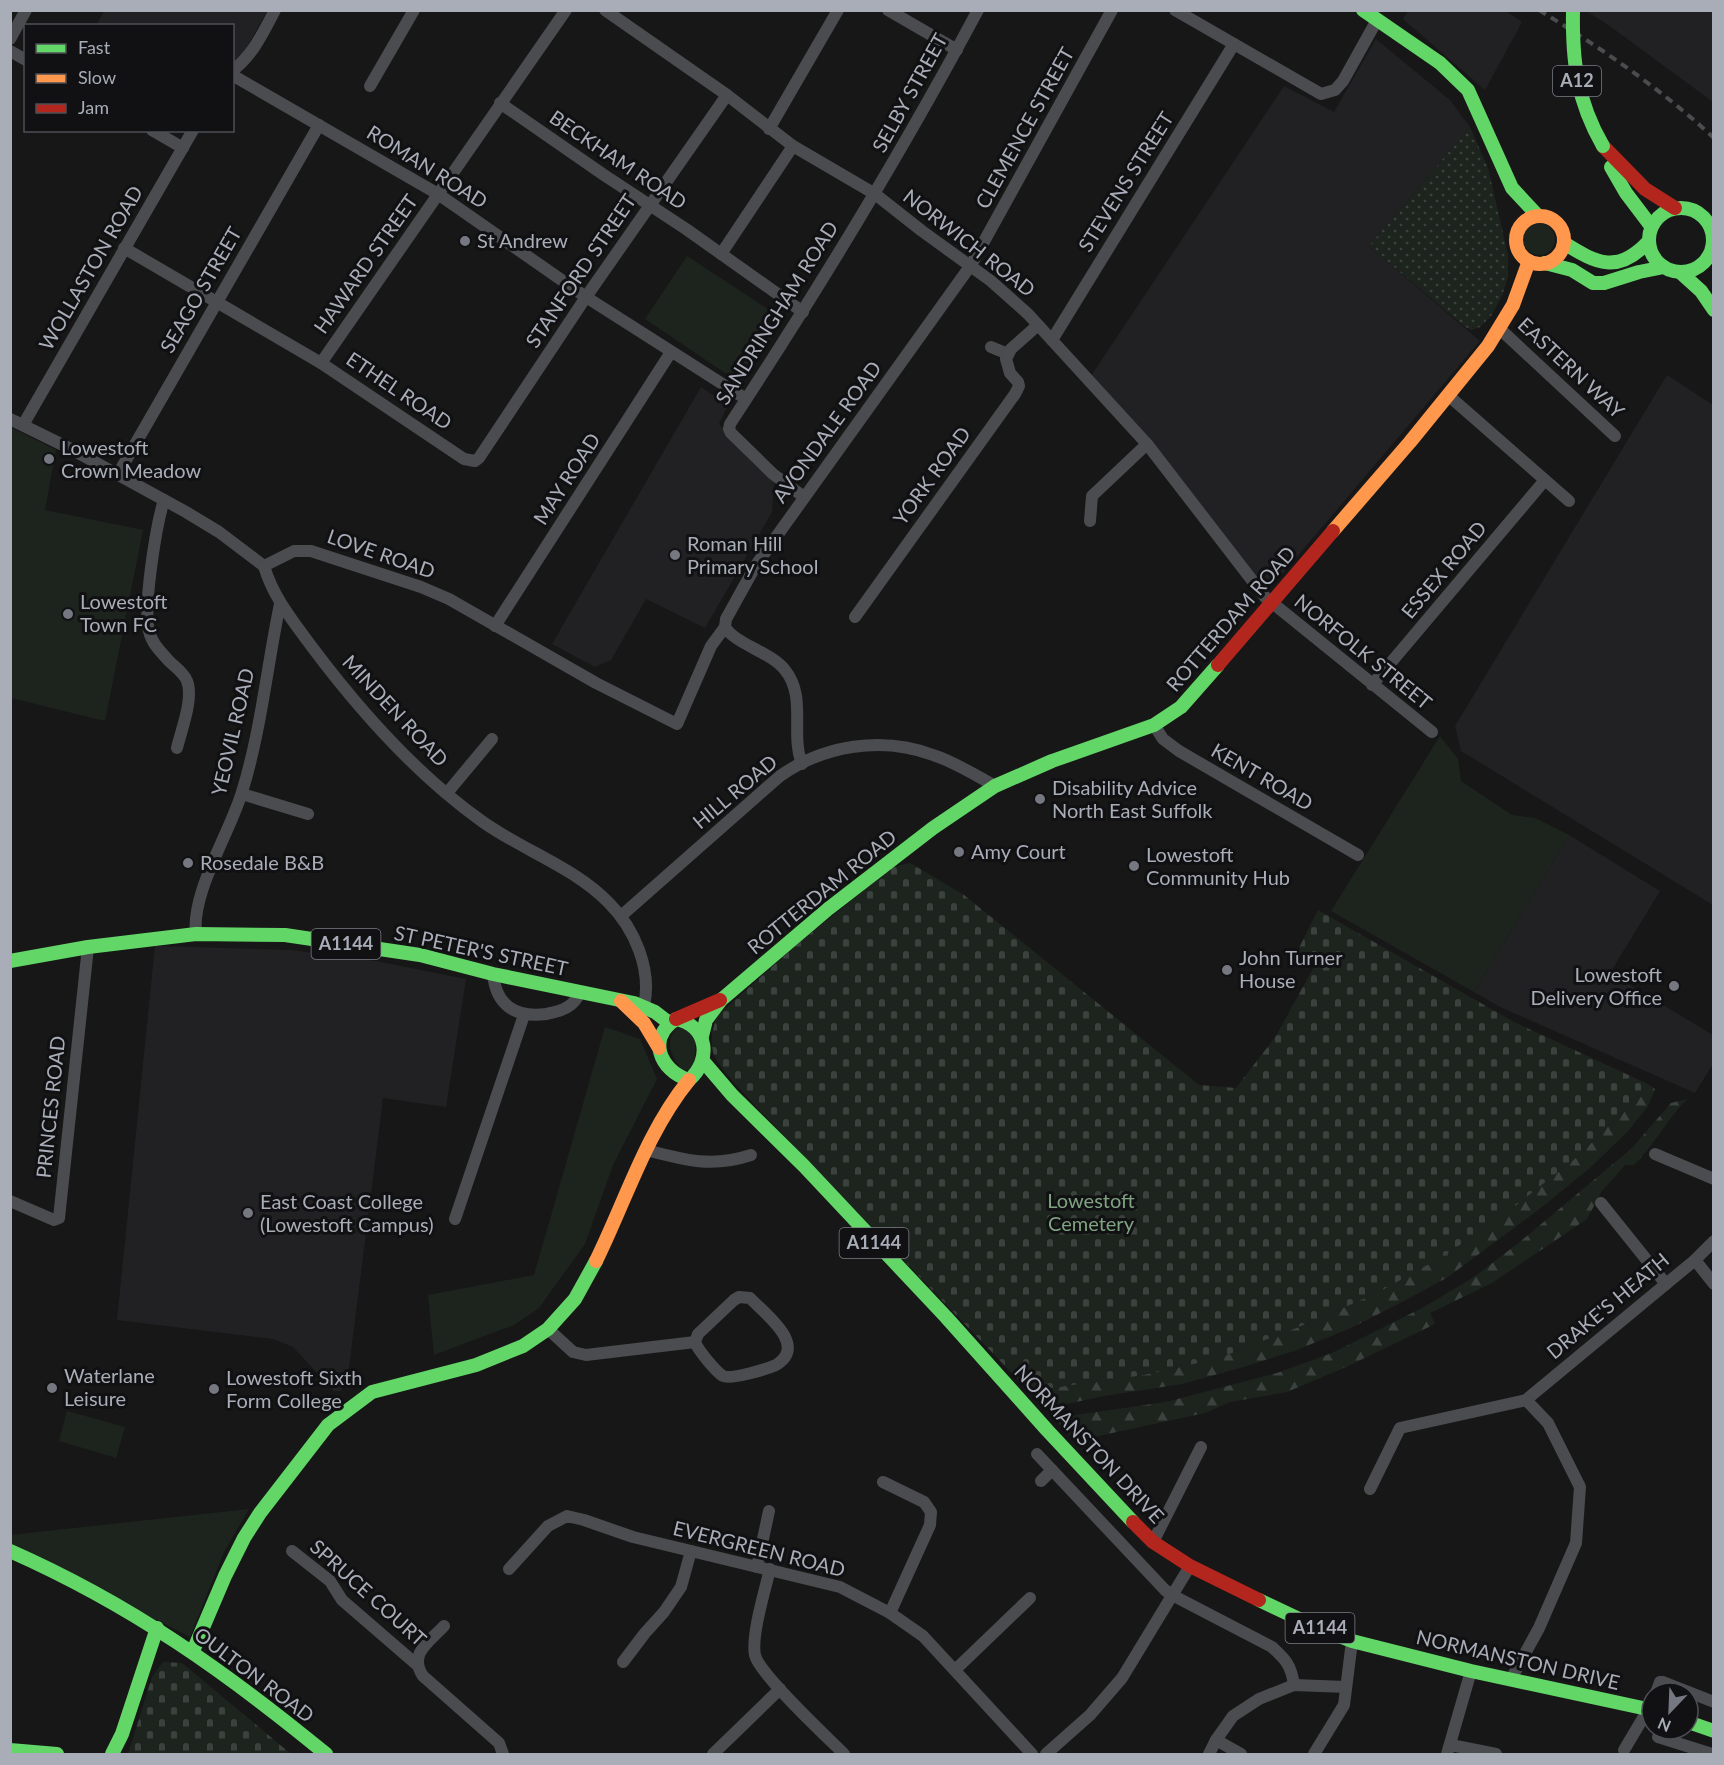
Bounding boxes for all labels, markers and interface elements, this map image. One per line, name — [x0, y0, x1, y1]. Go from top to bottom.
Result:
legend — [24, 24, 234, 132]
street label: SELBY STREET — [867, 29, 952, 156]
text: Fast — [78, 36, 111, 58]
street label: CLEMENCE STREET — [970, 43, 1079, 212]
text: Slow — [78, 66, 116, 88]
road number: A12 — [1553, 66, 1601, 96]
text: Jam — [78, 96, 109, 118]
street label: BECKHAM ROAD — [545, 104, 692, 214]
street label: STEVENS STREET — [1072, 107, 1178, 256]
street label: ROMAN ROAD — [363, 119, 492, 213]
street label: WOLLASTON ROAD — [33, 181, 147, 354]
street label: NORWICH ROAD — [899, 183, 1040, 301]
street label: HAWARD STREET — [308, 189, 422, 338]
street label: STANFORD STREET — [520, 189, 641, 352]
street label: SANDRINGHAM ROAD — [710, 216, 842, 409]
street label: SEAGO STREET — [154, 222, 246, 357]
place label: St Andrew — [477, 228, 568, 252]
marker: St Andrew — [458, 234, 472, 248]
street label: EASTERN WAY — [1514, 312, 1630, 423]
street label: ETHEL ROAD — [342, 346, 457, 434]
street label: AVONDALE ROAD — [767, 356, 886, 507]
street label: YORK ROAD — [888, 422, 975, 529]
street label: MAY ROAD — [528, 428, 605, 529]
place label: Lowestoft Crown Meadow — [61, 435, 201, 482]
marker: Lowestoft Crown Meadow — [42, 452, 56, 466]
street label: ESSEX ROAD — [1396, 516, 1491, 623]
street label: LOVE ROAD — [324, 523, 438, 583]
place label: Roman Hill Primary School — [687, 531, 818, 578]
street label: ROTTERDAM ROAD — [1161, 541, 1300, 696]
marker: Roman Hill Primary School — [668, 548, 682, 562]
street label: NORFOLK STREET — [1290, 588, 1437, 714]
place label: Lowestoft Town FC — [80, 589, 168, 636]
marker: Lowestoft Town FC — [61, 607, 75, 621]
street label: MINDEN ROAD — [338, 650, 453, 771]
street label: YEOVIL ROAD — [206, 666, 258, 798]
street label: KENT ROAD — [1207, 737, 1318, 815]
street label: HILL ROAD — [687, 749, 781, 833]
place label: Disability Advice North East Suffolk — [1052, 775, 1213, 822]
marker: Disability Advice North East Suffolk — [1033, 792, 1047, 806]
street label: ROTTERDAM ROAD — [742, 824, 901, 959]
place label: Amy Court — [971, 839, 1066, 863]
place label: Lowestoft Community Hub — [1146, 842, 1290, 889]
marker: Amy Court — [952, 845, 966, 859]
place label: Rosedale B&B — [200, 850, 324, 874]
marker: Rosedale B&B — [181, 856, 195, 870]
marker: Lowestoft Community Hub — [1127, 859, 1141, 873]
street label: ST PETER'S STREET — [392, 920, 570, 980]
road number: A1144 — [312, 929, 380, 959]
place label: John Turner House — [1239, 945, 1343, 992]
place label: Lowestoft Delivery Office — [1530, 962, 1662, 1009]
marker: John Turner House — [1220, 963, 1234, 977]
marker: Lowestoft Delivery Office — [1667, 979, 1681, 993]
street label: PRINCES ROAD — [31, 1035, 69, 1179]
park label: Lowestoft Cemetery — [1047, 1188, 1135, 1235]
place label: East Coast College (Lowestoft Campus) — [260, 1189, 434, 1236]
marker: East Coast College (Lowestoft Campus) — [241, 1206, 255, 1220]
road number: A1144 — [840, 1228, 908, 1258]
street label: DRAKE'S HEATH — [1541, 1247, 1673, 1363]
street label: NORMANSTON DRIVE — [1010, 1359, 1169, 1528]
place label: Waterlane Leisure — [64, 1363, 155, 1410]
place label: Lowestoft Sixth Form College — [226, 1365, 362, 1412]
marker: Waterlane Leisure — [45, 1381, 59, 1395]
marker: Lowestoft Sixth Form College — [207, 1382, 221, 1396]
street label: EVERGREEN ROAD — [671, 1515, 848, 1581]
street label: SPRUCE COURT — [306, 1534, 432, 1651]
road number: A1144 — [1286, 1613, 1354, 1643]
street label: OULTON ROAD — [190, 1621, 319, 1727]
street label: NORMANSTON DRIVE — [1414, 1624, 1622, 1694]
north arrow — [1640, 1681, 1700, 1741]
text: N — [1655, 1714, 1673, 1736]

